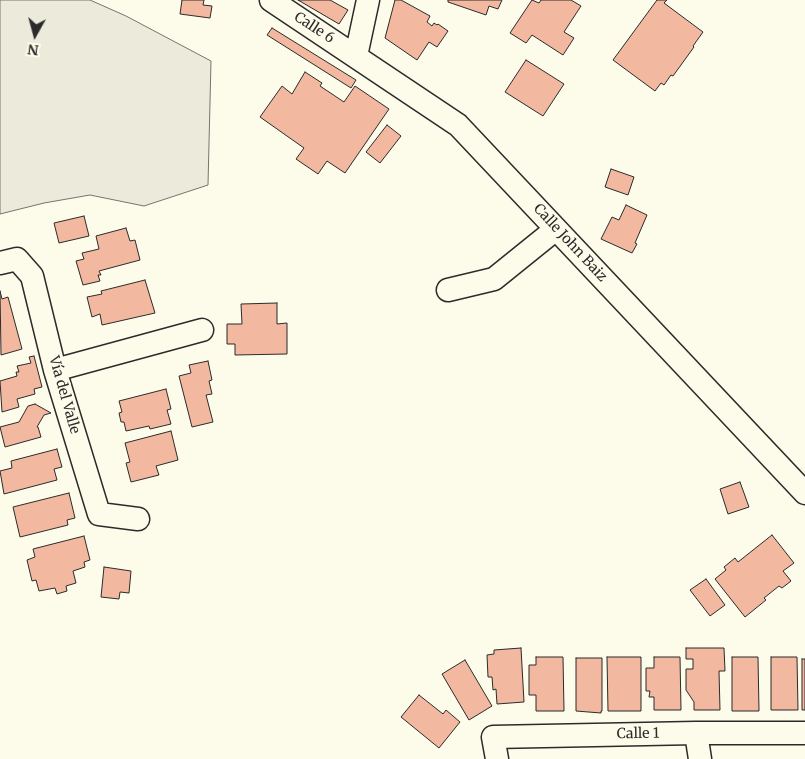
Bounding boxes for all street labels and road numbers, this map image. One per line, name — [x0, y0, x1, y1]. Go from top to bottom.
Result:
street label: Calle 6 — [291, 9, 337, 47]
street label: Calle John Baiz — [530, 201, 610, 285]
street label: Vía del Valle — [45, 354, 83, 436]
street label: Calle 1 — [617, 725, 659, 743]

